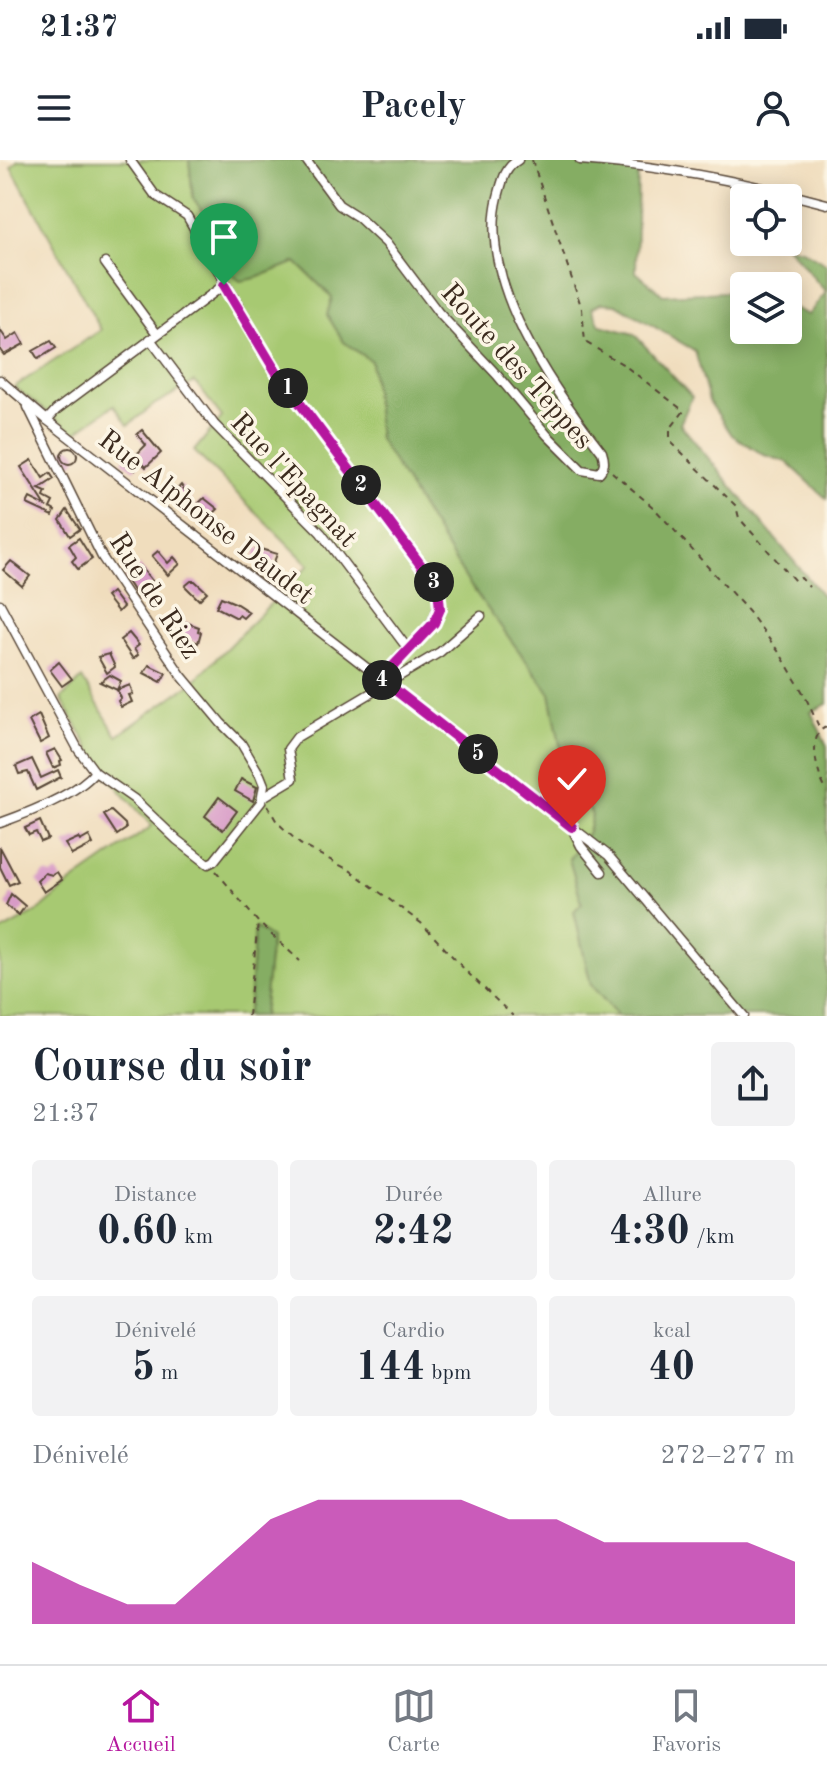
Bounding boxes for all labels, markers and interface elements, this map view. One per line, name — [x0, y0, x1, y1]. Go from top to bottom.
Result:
text: 21:37 — [40, 13, 118, 43]
icon: menu — [32, 86, 76, 130]
icon: person — [751, 86, 795, 130]
text: Pacely — [361, 90, 466, 126]
map controls — [730, 184, 802, 344]
button: locate — [730, 184, 802, 256]
pin — [190, 203, 258, 285]
icon: arrive — [202, 215, 246, 259]
button: layers — [730, 272, 802, 344]
street label: Route des Teppes — [434, 279, 597, 455]
pin: 1 — [268, 368, 308, 408]
text: 1 — [282, 377, 294, 399]
street label: Rue l'Epagnat — [224, 409, 362, 553]
street label: Rue Alphonse Daudet — [92, 426, 318, 611]
pin: 2 — [341, 465, 381, 505]
text: 2 — [355, 474, 367, 496]
street label: Rue de Riez — [103, 529, 204, 665]
pin: 3 — [414, 562, 454, 602]
text: 3 — [428, 571, 440, 593]
pin: 4 — [362, 660, 402, 700]
text: 4 — [376, 669, 388, 691]
pin: 5 — [458, 734, 498, 774]
text: 5 — [472, 743, 484, 765]
pin — [538, 745, 606, 827]
icon: check — [550, 757, 594, 801]
button: share — [711, 1042, 795, 1126]
text: Course du soir — [32, 1046, 312, 1090]
text: 21:37 — [32, 1101, 100, 1127]
text: Distance — [114, 1184, 197, 1206]
text: Durée — [384, 1184, 443, 1206]
text: Allure — [642, 1184, 702, 1206]
text: 0.60 — [97, 1213, 178, 1253]
text: 2:42 — [373, 1213, 454, 1253]
text: 4:30 — [609, 1213, 690, 1253]
text: km — [178, 1226, 213, 1248]
text: /km — [690, 1226, 735, 1248]
text: Dénivelé — [114, 1320, 196, 1342]
text: Cardio — [382, 1320, 445, 1342]
text: kcal — [653, 1320, 691, 1342]
text: 5 — [132, 1349, 155, 1389]
text: 144 — [356, 1349, 425, 1389]
text: 40 — [649, 1349, 695, 1389]
text: m — [155, 1362, 179, 1384]
text: bpm — [425, 1362, 471, 1384]
text: Dénivelé — [32, 1443, 129, 1469]
text: 272–277 m — [660, 1443, 795, 1469]
tab: Accueil — [106, 1684, 176, 1759]
tab: Carte — [387, 1684, 440, 1759]
tab: Favoris — [651, 1684, 721, 1759]

